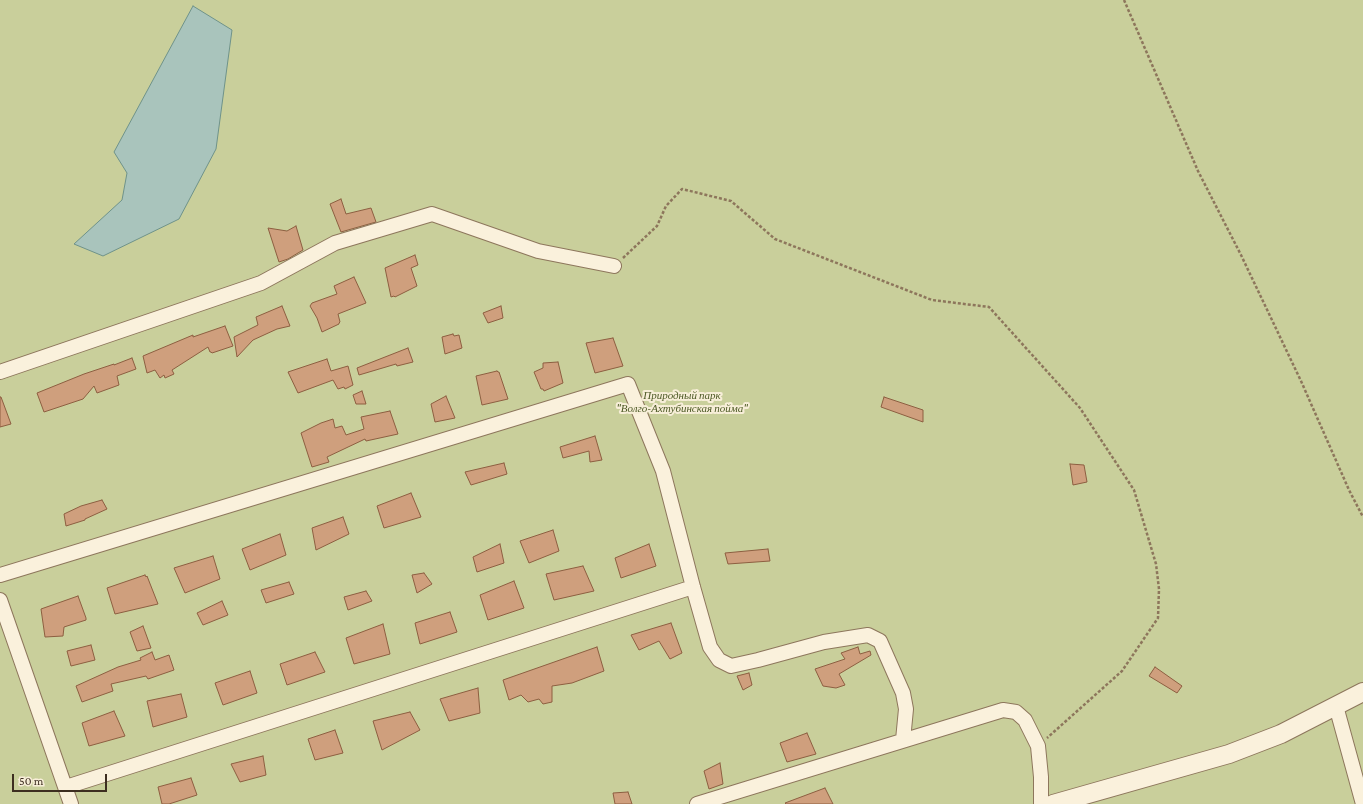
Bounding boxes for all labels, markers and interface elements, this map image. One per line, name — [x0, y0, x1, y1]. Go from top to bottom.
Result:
park label: Природный парк "Волго-Ахтубинская пойма" — [616, 389, 748, 415]
scale bar — [14, 766, 109, 792]
text: 50 m — [19, 774, 43, 788]

